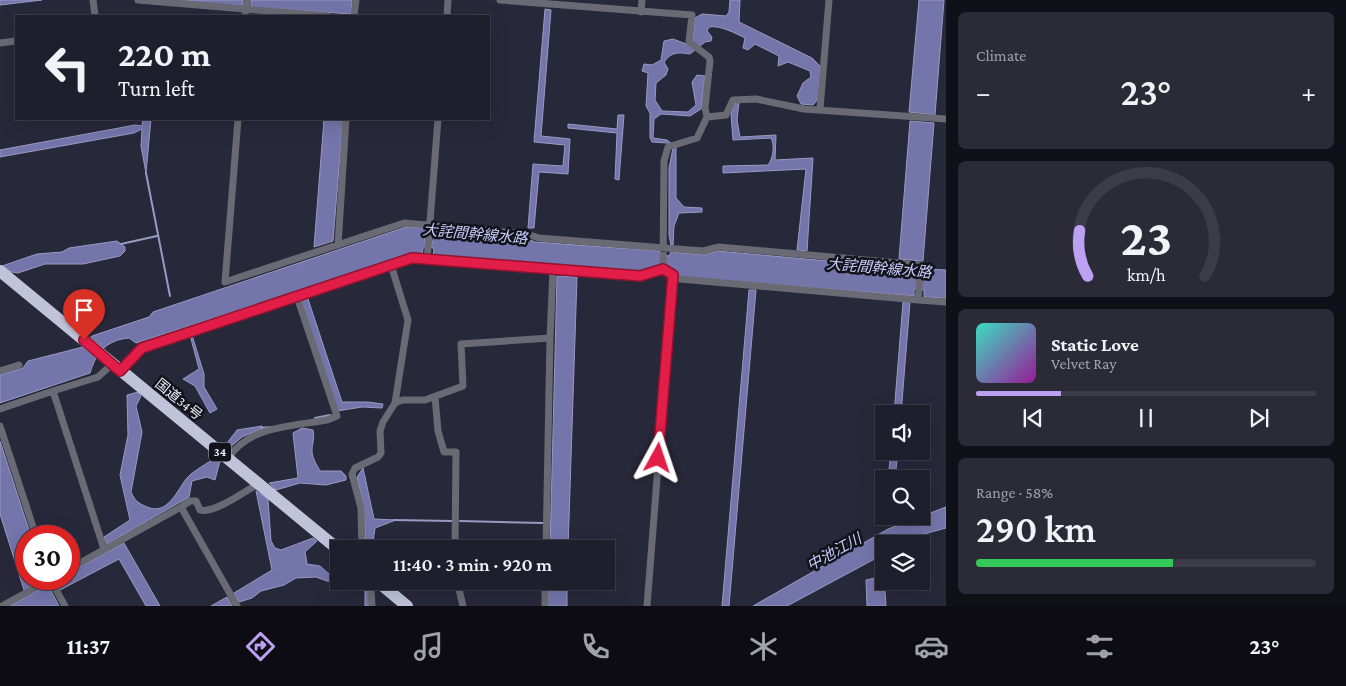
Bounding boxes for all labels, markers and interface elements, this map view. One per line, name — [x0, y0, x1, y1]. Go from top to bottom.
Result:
icon: left — [35, 35, 100, 100]
text: 220 m — [118, 35, 211, 74]
text: Climate — [976, 47, 1026, 64]
text: 23° — [1121, 71, 1171, 113]
text: Turn left — [118, 76, 195, 101]
text: − — [976, 77, 991, 108]
text: + — [1301, 77, 1316, 108]
text: 23 — [1120, 208, 1172, 266]
water label: 大詫間幹線水路 — [422, 221, 530, 247]
water label: 大詫間幹線水路 — [826, 255, 934, 281]
text: km/h — [1127, 265, 1166, 285]
pin — [63, 289, 105, 340]
icon: arrive — [70, 296, 98, 324]
text: Static Love — [1051, 334, 1139, 355]
text: Velvet Ray — [1051, 355, 1117, 372]
street label: 国道34号 — [152, 375, 206, 423]
icon: previous — [1019, 404, 1047, 432]
icon: pause — [1132, 404, 1160, 432]
icon: next — [1245, 404, 1273, 432]
map controls — [875, 405, 930, 590]
button: sound — [875, 405, 930, 460]
position arrow — [631, 431, 683, 483]
road number: 34 — [209, 442, 231, 462]
button: search — [875, 470, 930, 525]
text: Range · 58% — [976, 484, 1053, 501]
text: 290 km — [976, 508, 1096, 550]
speed limit sign: 30 — [15, 525, 80, 590]
water label: 中池江川 — [804, 529, 866, 574]
button: layers — [875, 535, 930, 590]
text: 11:40 · 3 min · 920 m — [393, 554, 552, 575]
icon: directions — [243, 629, 278, 664]
icon: music — [411, 629, 446, 664]
icon: phone — [578, 629, 613, 664]
icon: climate — [746, 629, 781, 664]
icon: car — [914, 629, 949, 664]
icon: filters — [1082, 629, 1117, 664]
text: 11:37 — [66, 634, 110, 659]
text: 23° — [1249, 634, 1280, 659]

